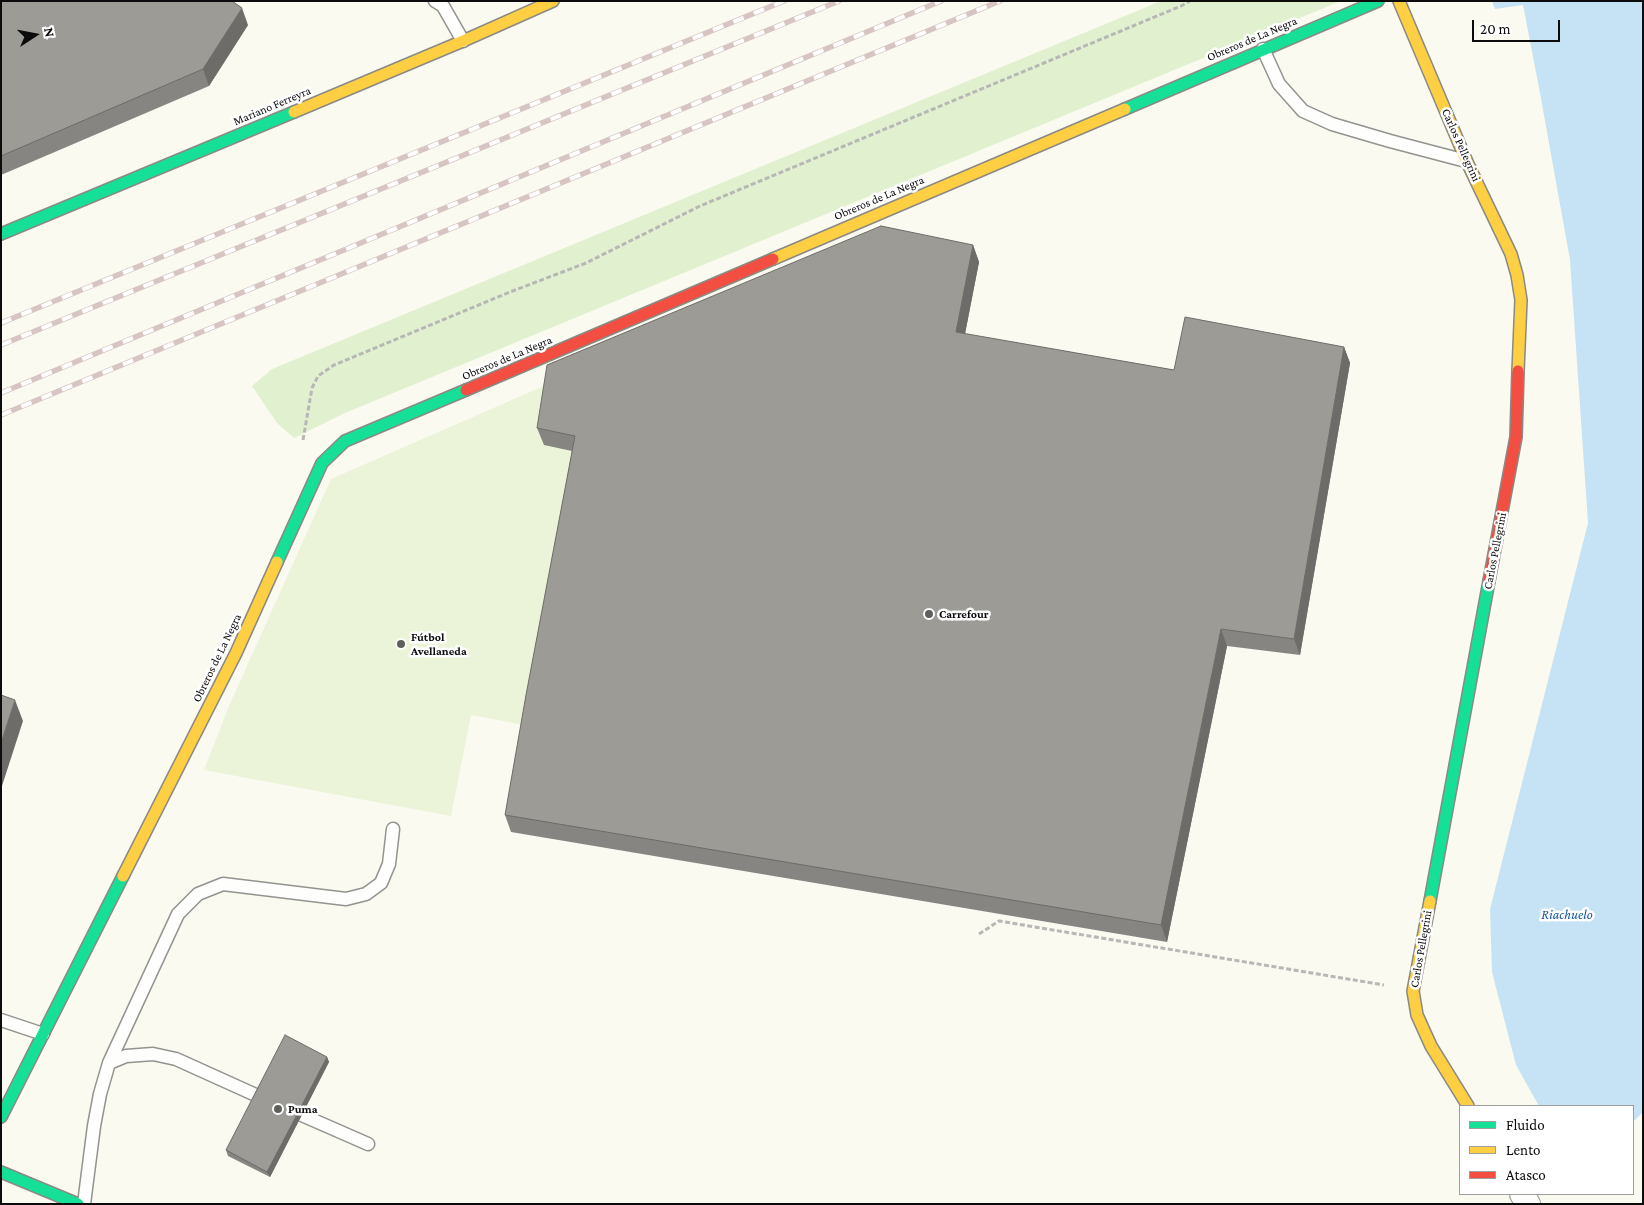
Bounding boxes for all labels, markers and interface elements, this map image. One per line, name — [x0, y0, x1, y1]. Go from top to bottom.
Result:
north arrow — [10, 10, 60, 60]
scale bar — [1474, 10, 1562, 42]
street label: Obreros de La Negra — [1205, 14, 1299, 64]
text: 20 m — [1480, 21, 1511, 37]
text: N — [41, 26, 58, 38]
street label: Mariano Ferreyra — [231, 83, 313, 129]
street label: Carlos Pellegrini — [1439, 106, 1483, 184]
street label: Obreros de La Negra — [832, 173, 926, 223]
street label: Obreros de La Negra — [460, 333, 554, 383]
street label: Carlos Pellegrini — [1480, 511, 1510, 591]
place label: Carrefour — [939, 607, 989, 621]
marker: Carrefour — [923, 608, 935, 620]
street label: Obreros de La Negra — [189, 611, 245, 705]
place label: Fútbol Avellaneda — [411, 630, 467, 658]
marker: Fútbol Avellaneda — [395, 638, 407, 650]
water label: Riachuelo — [1541, 907, 1593, 923]
street label: Carlos Pellegrini — [1407, 909, 1435, 989]
place label: Puma — [288, 1102, 317, 1116]
marker: Puma — [272, 1103, 284, 1115]
legend — [1459, 1105, 1634, 1195]
text: Fluido — [1506, 1117, 1545, 1133]
text: Lento — [1506, 1142, 1540, 1158]
text: Atasco — [1506, 1167, 1546, 1183]

